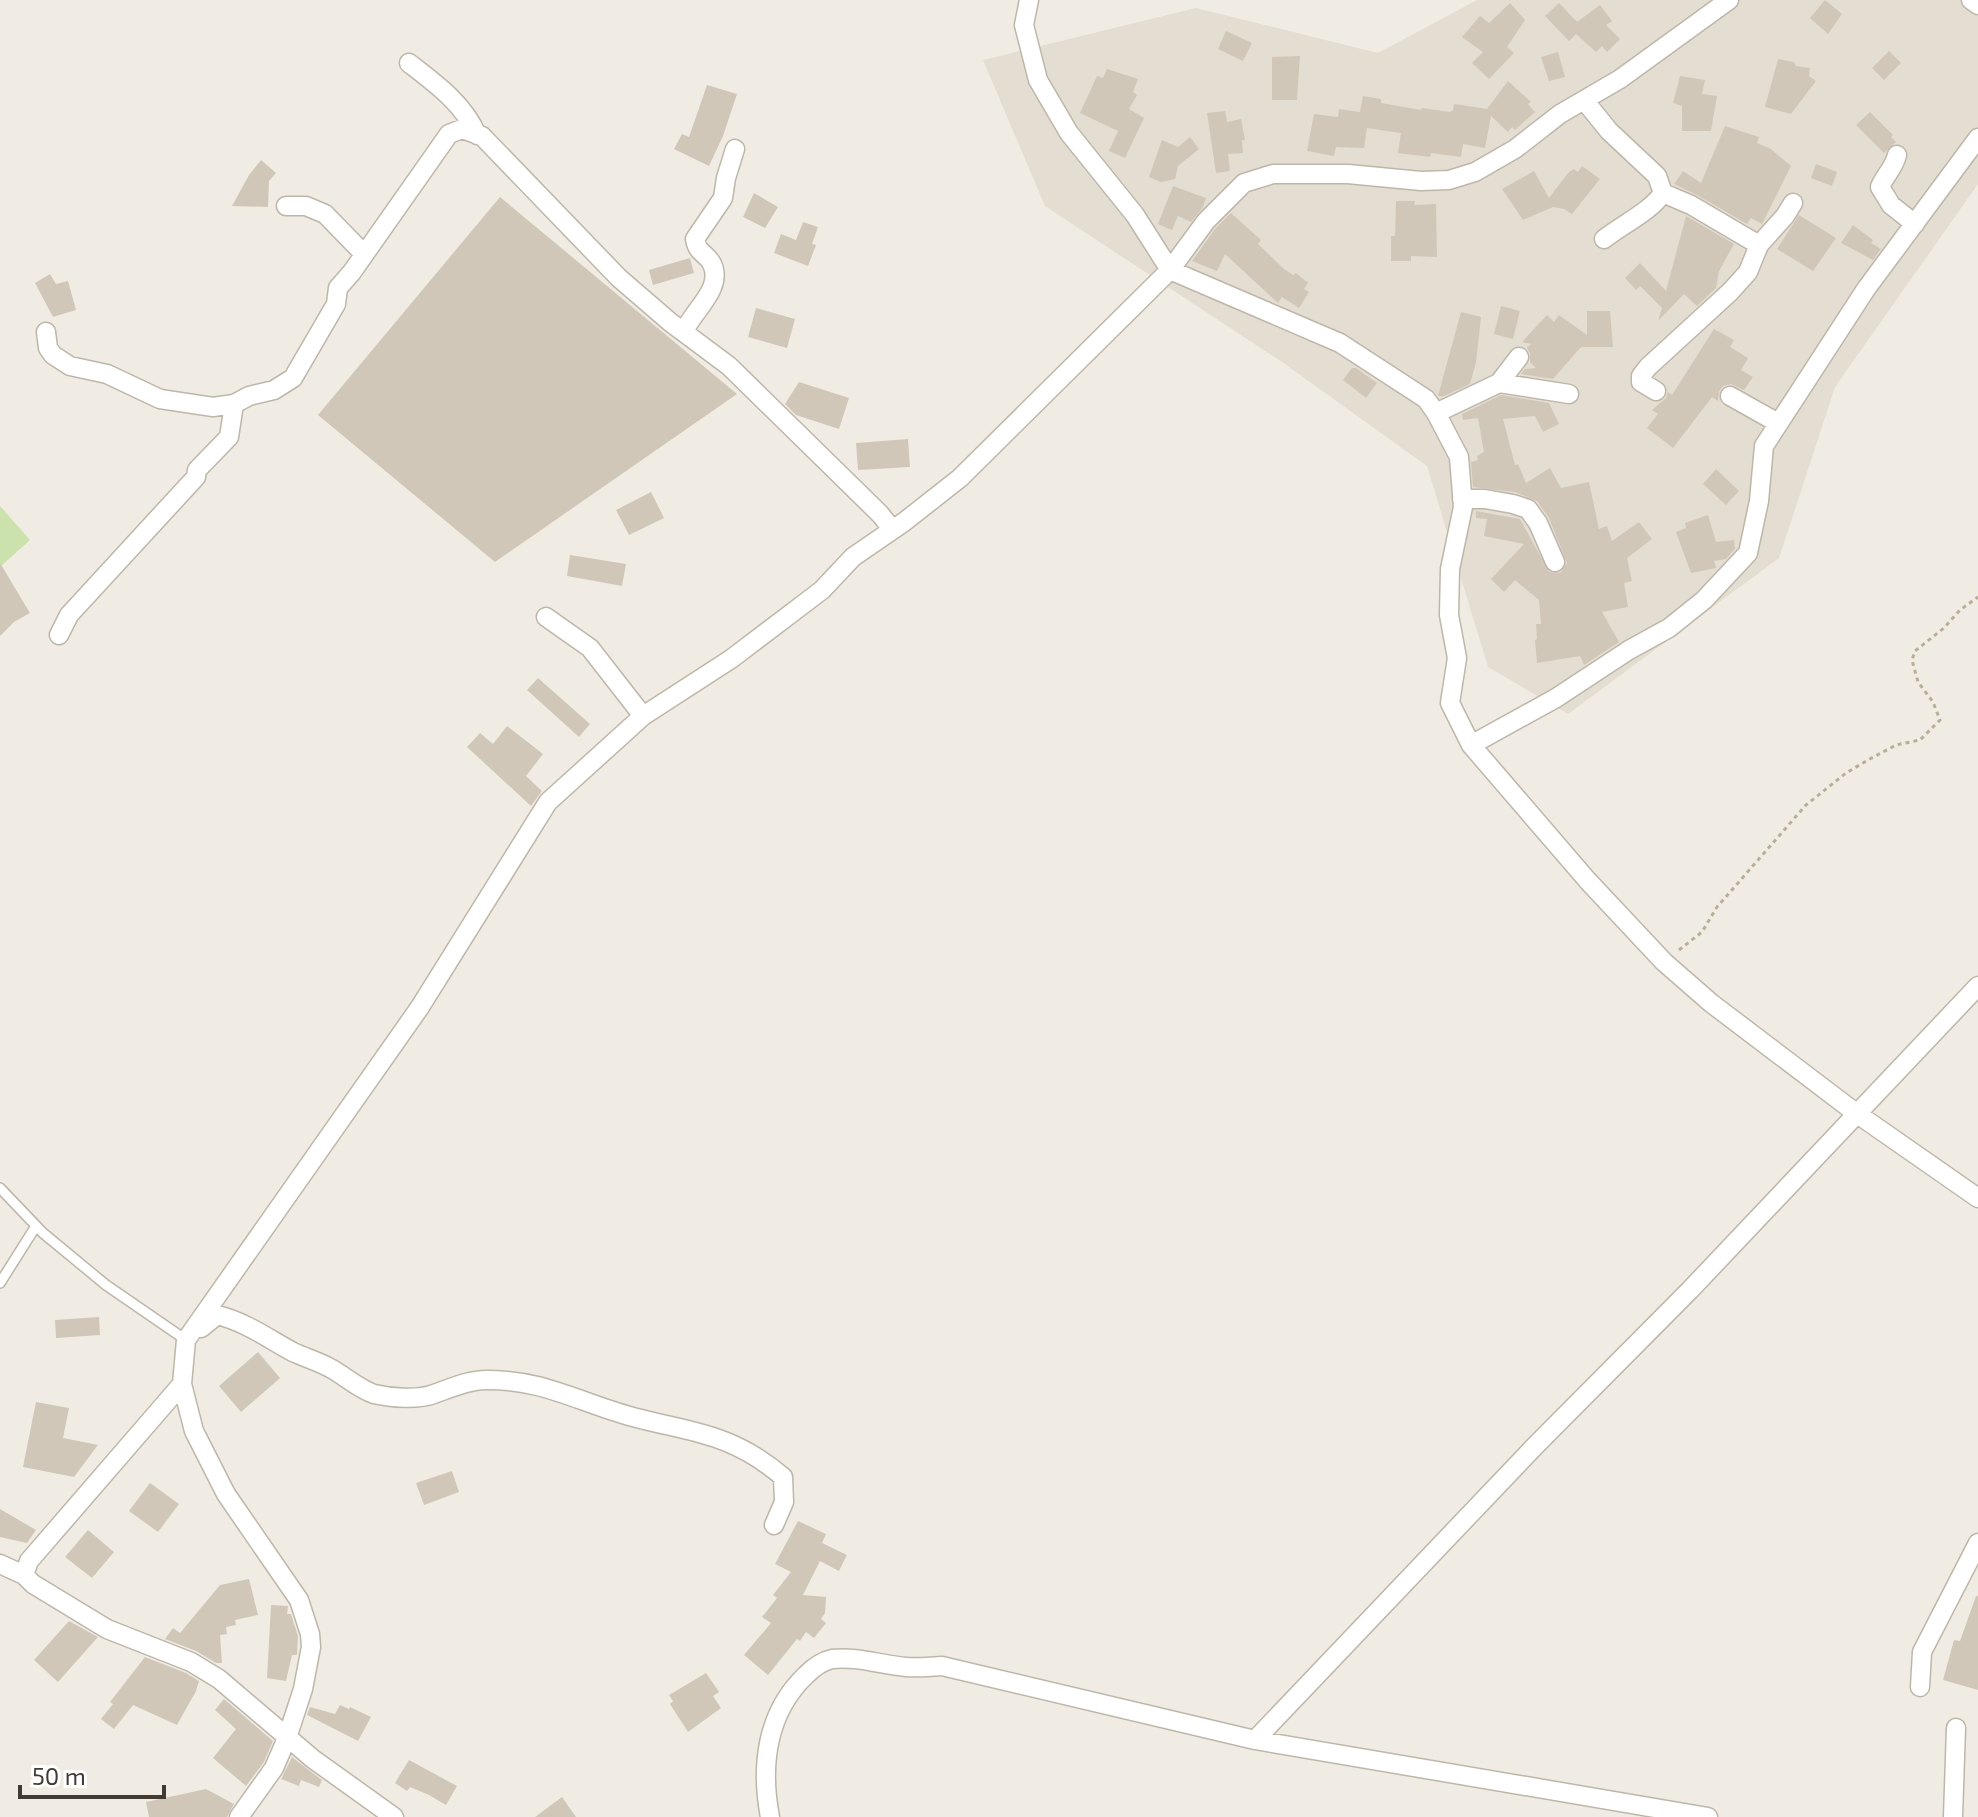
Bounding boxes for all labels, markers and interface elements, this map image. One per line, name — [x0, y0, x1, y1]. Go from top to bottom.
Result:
scale bar — [20, 1749, 164, 1799]
text: 50 m — [32, 1761, 86, 1790]

